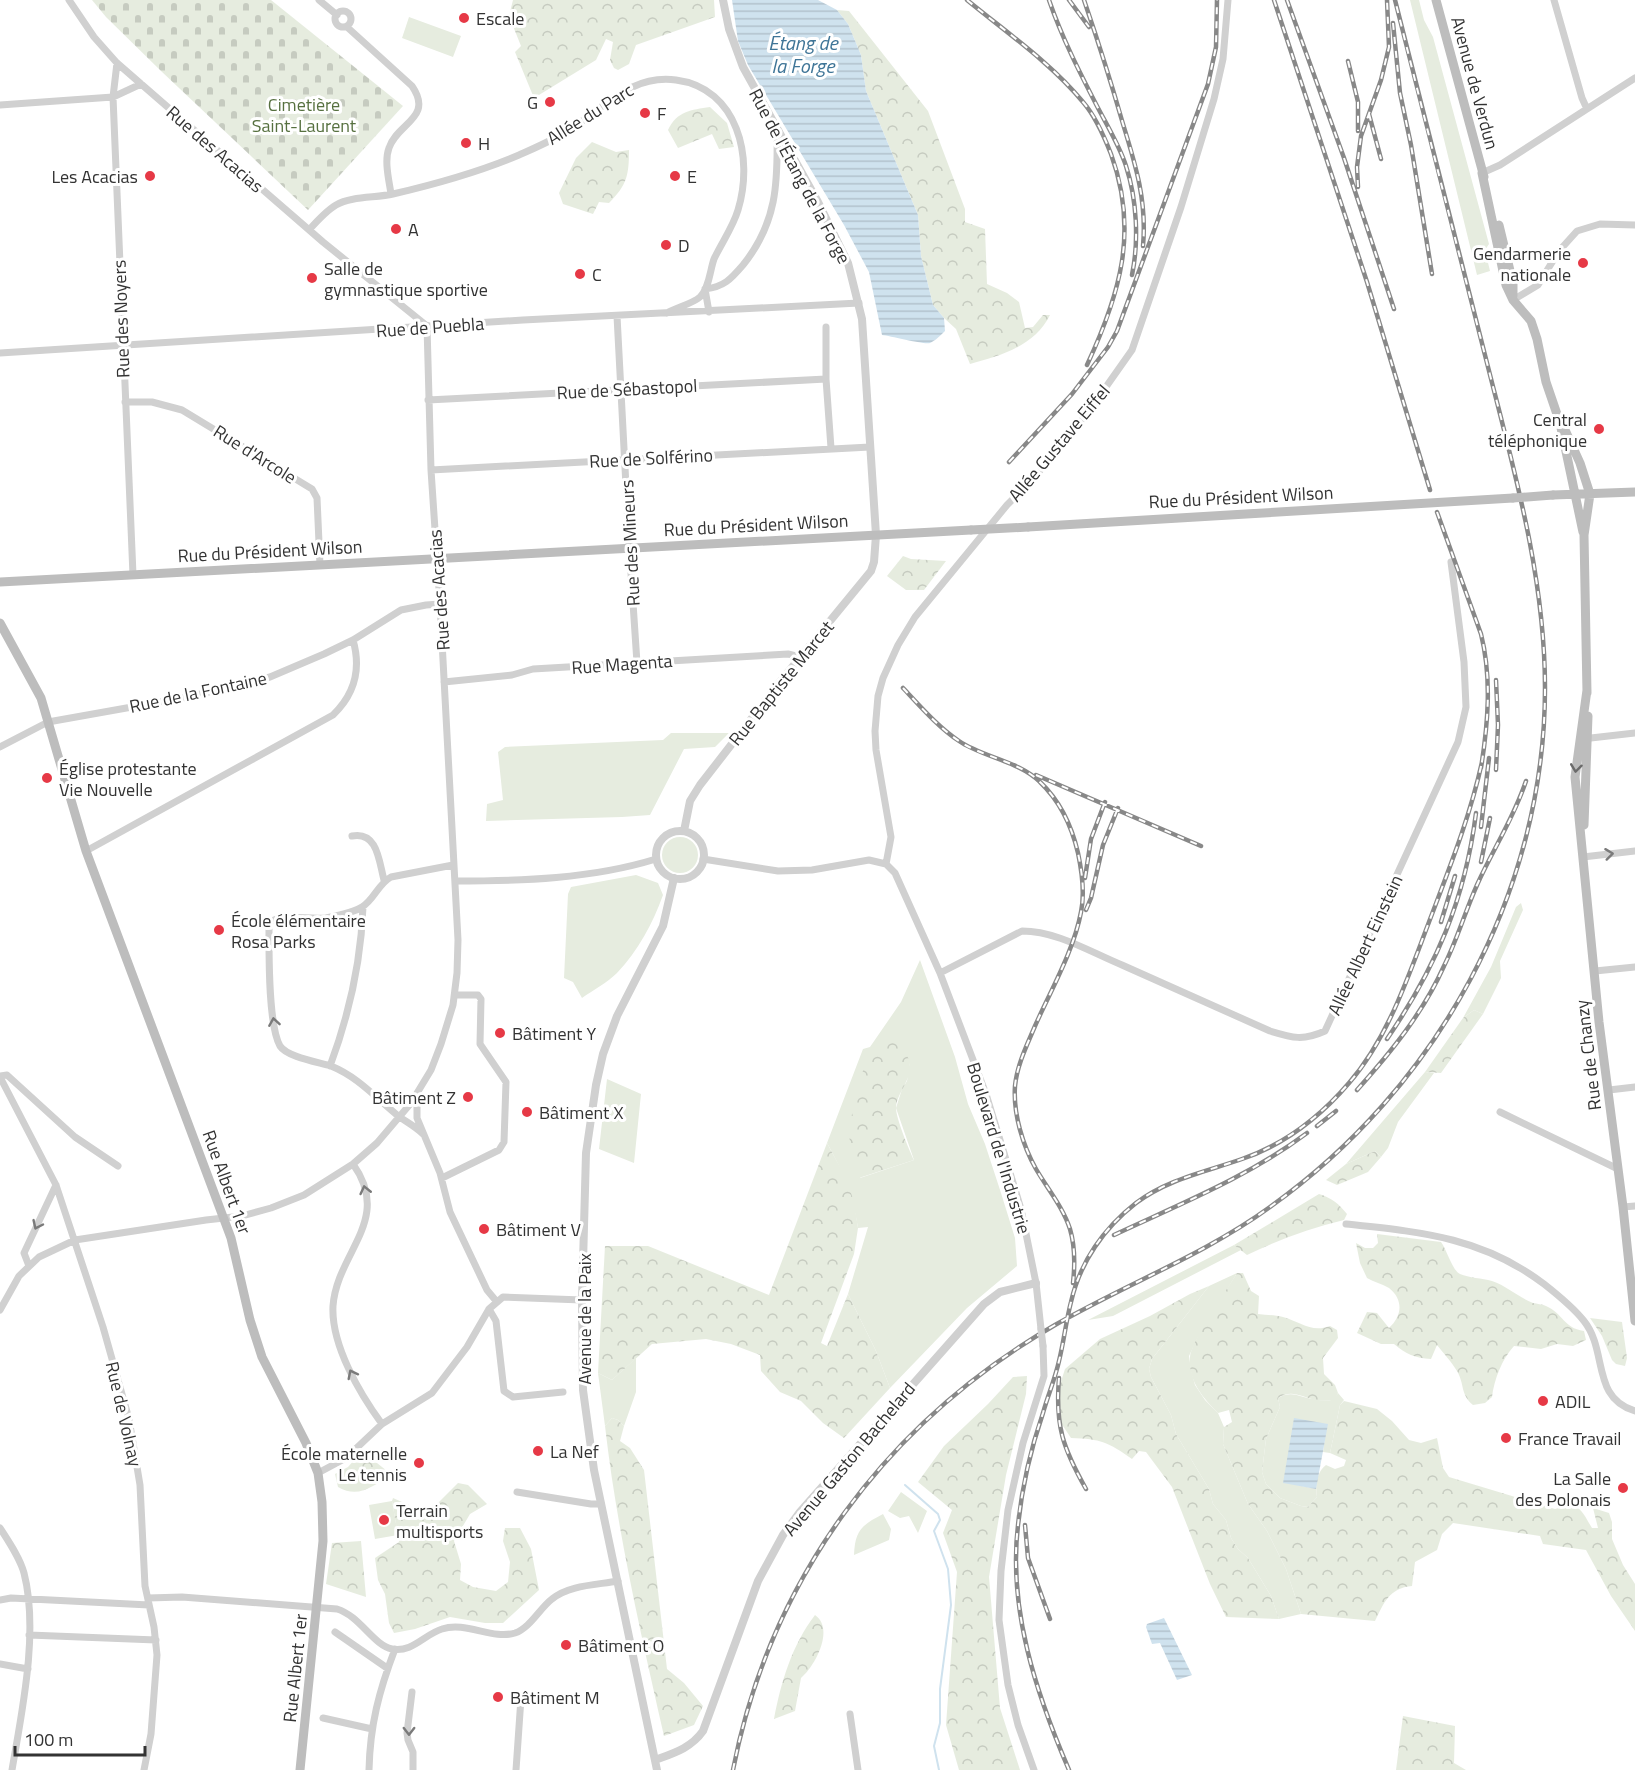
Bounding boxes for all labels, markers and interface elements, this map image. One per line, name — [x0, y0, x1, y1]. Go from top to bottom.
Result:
place label: Escale — [476, 5, 524, 32]
marker: Escale — [457, 11, 471, 25]
street label: Avenue de Verdun — [1444, 14, 1506, 152]
water label: Étang de la Forge — [768, 27, 839, 81]
street label: Allée du Parc — [541, 77, 639, 151]
street label: Rue de l'Étang de la Forge — [742, 84, 858, 268]
place label: G — [527, 89, 538, 116]
park label: Cimetière Saint-Laurent — [252, 91, 357, 139]
marker: G — [543, 95, 557, 109]
street label: Rue des Acacias — [160, 99, 270, 199]
place label: F — [657, 100, 666, 127]
marker: F — [638, 106, 652, 120]
place label: H — [478, 130, 490, 157]
marker: H — [459, 136, 473, 150]
place label: Les Acacias — [51, 163, 138, 190]
place label: E — [687, 163, 697, 190]
marker: Les Acacias — [143, 169, 157, 183]
marker: E — [668, 169, 682, 183]
place label: A — [408, 216, 419, 243]
marker: A — [389, 222, 403, 236]
place label: D — [678, 232, 690, 259]
marker: D — [659, 238, 673, 252]
place label: Gendarmerie nationale — [1473, 240, 1571, 288]
place label: Salle de gymnastique sportive — [324, 255, 488, 303]
marker: Gendarmerie nationale — [1576, 256, 1590, 270]
street label: Rue des Noyers — [105, 259, 137, 379]
place label: C — [592, 261, 602, 288]
marker: C — [573, 267, 587, 281]
marker: Salle de gymnastique sportive — [305, 271, 319, 285]
street label: Rue de Puebla — [375, 310, 485, 344]
street label: Rue de Sébastopol — [556, 372, 698, 406]
street label: Allée Gustave Eiffel — [1002, 378, 1116, 508]
place label: Central téléphonique — [1488, 406, 1587, 454]
street label: Rue d'Arcole — [208, 418, 302, 490]
marker: Central téléphonique — [1592, 422, 1606, 436]
street label: Rue de Solférino — [588, 441, 714, 475]
street label: Rue des Mineurs — [613, 479, 647, 607]
street label: Rue du Président Wilson — [1148, 479, 1334, 515]
street label: Rue du Président Wilson — [663, 507, 849, 543]
street label: Rue des Acacias — [421, 529, 457, 651]
street label: Rue du Président Wilson — [177, 533, 363, 569]
street label: Rue Baptiste Marcet — [722, 614, 841, 752]
street label: Rue Magenta — [571, 647, 673, 681]
street label: Rue de la Fontaine — [127, 664, 269, 720]
place label: Église protestante Vie Nouvelle — [59, 755, 197, 803]
one-way arrow — [1570, 764, 1583, 773]
marker: Église protestante Vie Nouvelle — [40, 771, 54, 785]
one-way arrow — [1605, 849, 1614, 861]
street label: Allée Albert Einstein — [1321, 870, 1409, 1020]
place label: École élémentaire Rosa Parks — [231, 907, 366, 955]
marker: École élémentaire Rosa Parks — [212, 923, 226, 937]
street label: Rue de Chanzy — [1568, 998, 1608, 1112]
one-way arrow — [269, 1017, 281, 1027]
place label: Bâtiment Y — [512, 1020, 596, 1047]
marker: Bâtiment Y — [493, 1026, 507, 1040]
street label: Boulevard de l'Industrie — [960, 1059, 1038, 1237]
place label: Bâtiment Z — [372, 1084, 456, 1111]
marker: Bâtiment Z — [461, 1090, 475, 1104]
place label: Bâtiment X — [539, 1099, 623, 1126]
marker: Bâtiment X — [520, 1105, 534, 1119]
street label: Rue Albert 1er — [196, 1126, 258, 1238]
one-way arrow — [360, 1185, 373, 1195]
place label: Bâtiment V — [496, 1216, 581, 1243]
one-way arrow — [33, 1219, 45, 1230]
marker: Bâtiment V — [477, 1222, 491, 1236]
street label: Avenue de la Paix — [571, 1253, 598, 1385]
street label: Rue de Volnay — [99, 1359, 149, 1469]
one-way arrow — [348, 1369, 360, 1380]
street label: Avenue Gaston Bachelard — [776, 1376, 922, 1542]
place label: ADIL — [1555, 1388, 1591, 1415]
marker: ADIL — [1536, 1394, 1550, 1408]
place label: France Travail — [1518, 1425, 1622, 1452]
marker: France Travail — [1499, 1431, 1513, 1445]
place label: La Nef — [550, 1438, 599, 1465]
place label: École maternelle Le tennis — [281, 1440, 407, 1488]
marker: La Nef — [531, 1444, 545, 1458]
marker: École maternelle Le tennis — [412, 1456, 426, 1470]
place label: La Salle des Polonais — [1515, 1465, 1611, 1513]
marker: La Salle des Polonais — [1616, 1481, 1630, 1495]
place label: Terrain multisports — [396, 1497, 483, 1545]
marker: Terrain multisports — [377, 1513, 391, 1527]
street label: Rue Albert 1er — [276, 1612, 314, 1724]
place label: Bâtiment O — [578, 1632, 664, 1659]
marker: Bâtiment O — [559, 1638, 573, 1652]
place label: Bâtiment M — [510, 1684, 600, 1711]
marker: Bâtiment M — [491, 1690, 505, 1704]
scale bar — [15, 1719, 146, 1757]
text: 100 m — [24, 1726, 73, 1753]
one-way arrow — [403, 1727, 415, 1736]

